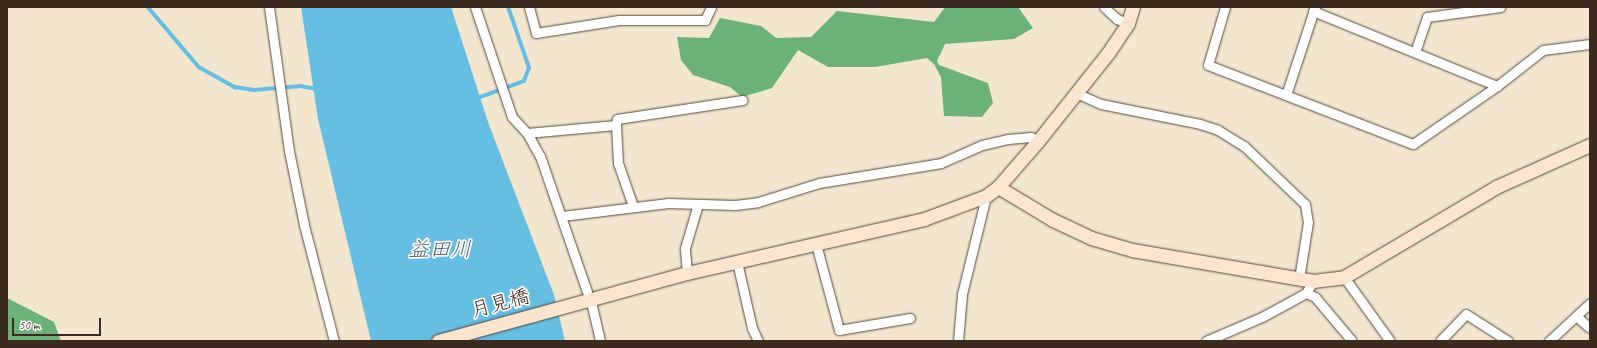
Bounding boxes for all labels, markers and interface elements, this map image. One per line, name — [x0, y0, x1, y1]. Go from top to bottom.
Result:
water label: 益田川 — [409, 236, 471, 262]
street label: 月見橋 — [468, 284, 532, 322]
scale bar — [14, 310, 103, 336]
text: 50 m — [19, 317, 39, 333]

